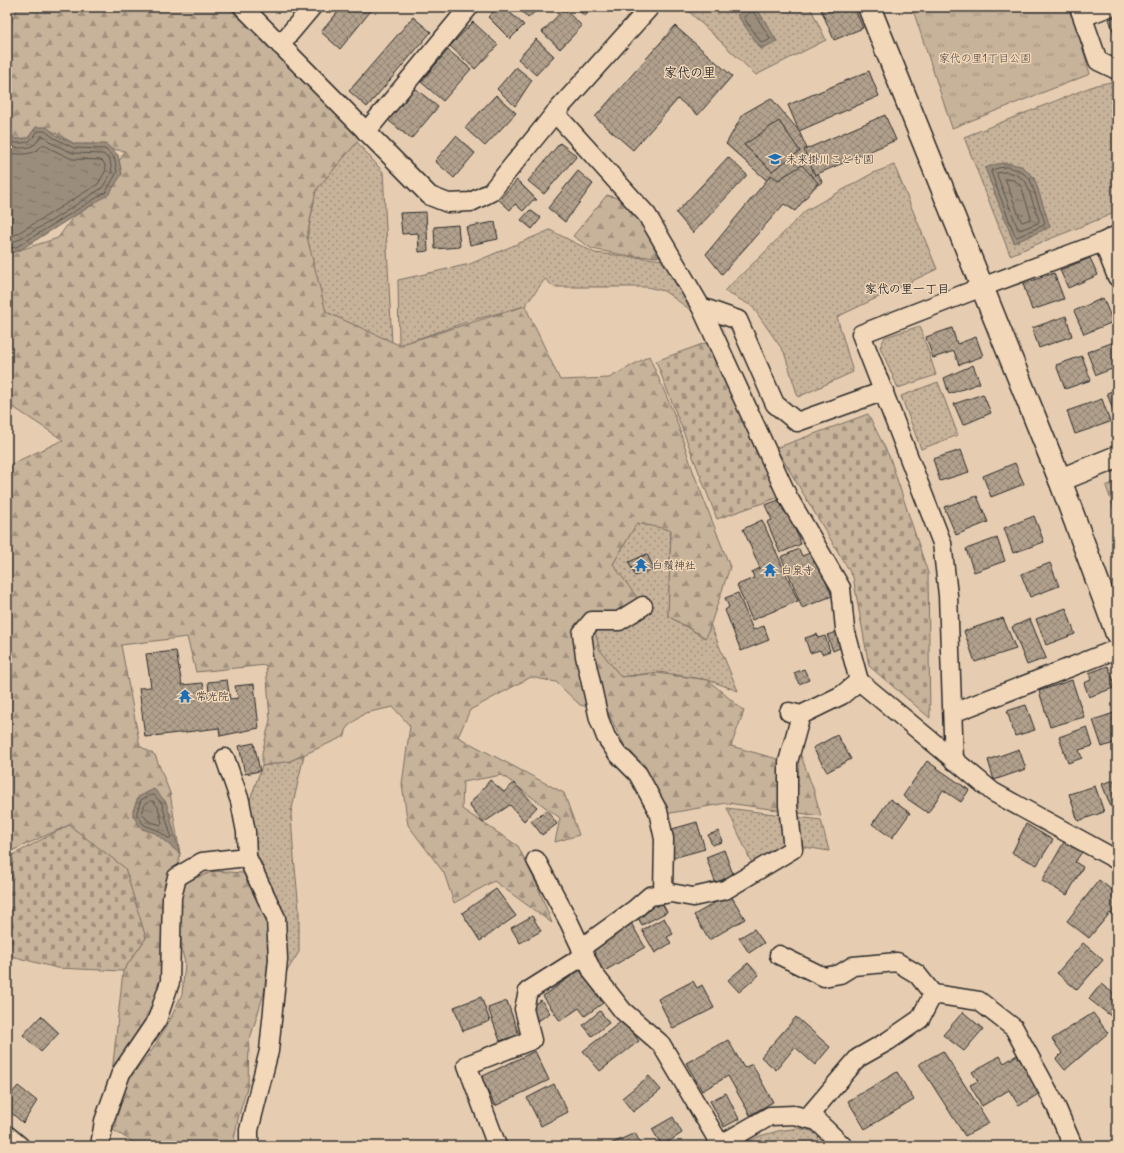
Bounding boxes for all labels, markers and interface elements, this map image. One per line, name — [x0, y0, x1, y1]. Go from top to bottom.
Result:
park label: 家代の里1丁目公園 — [939, 51, 1031, 65]
district label: 家代の里 — [664, 64, 716, 81]
school or university icon: 未来掛川こども園 — [767, 151, 783, 167]
place label: 未来掛川こども園 — [786, 152, 874, 166]
district label: 家代の里一丁目 — [865, 281, 949, 296]
temple icon: 白鬚神社 — [633, 557, 649, 573]
place label: 白鬚神社 — [652, 558, 696, 572]
temple icon: 白泉寺 — [762, 562, 778, 578]
place label: 白泉寺 — [781, 563, 814, 577]
temple icon: 常光院 — [177, 688, 193, 704]
place label: 常光院 — [196, 689, 229, 703]

